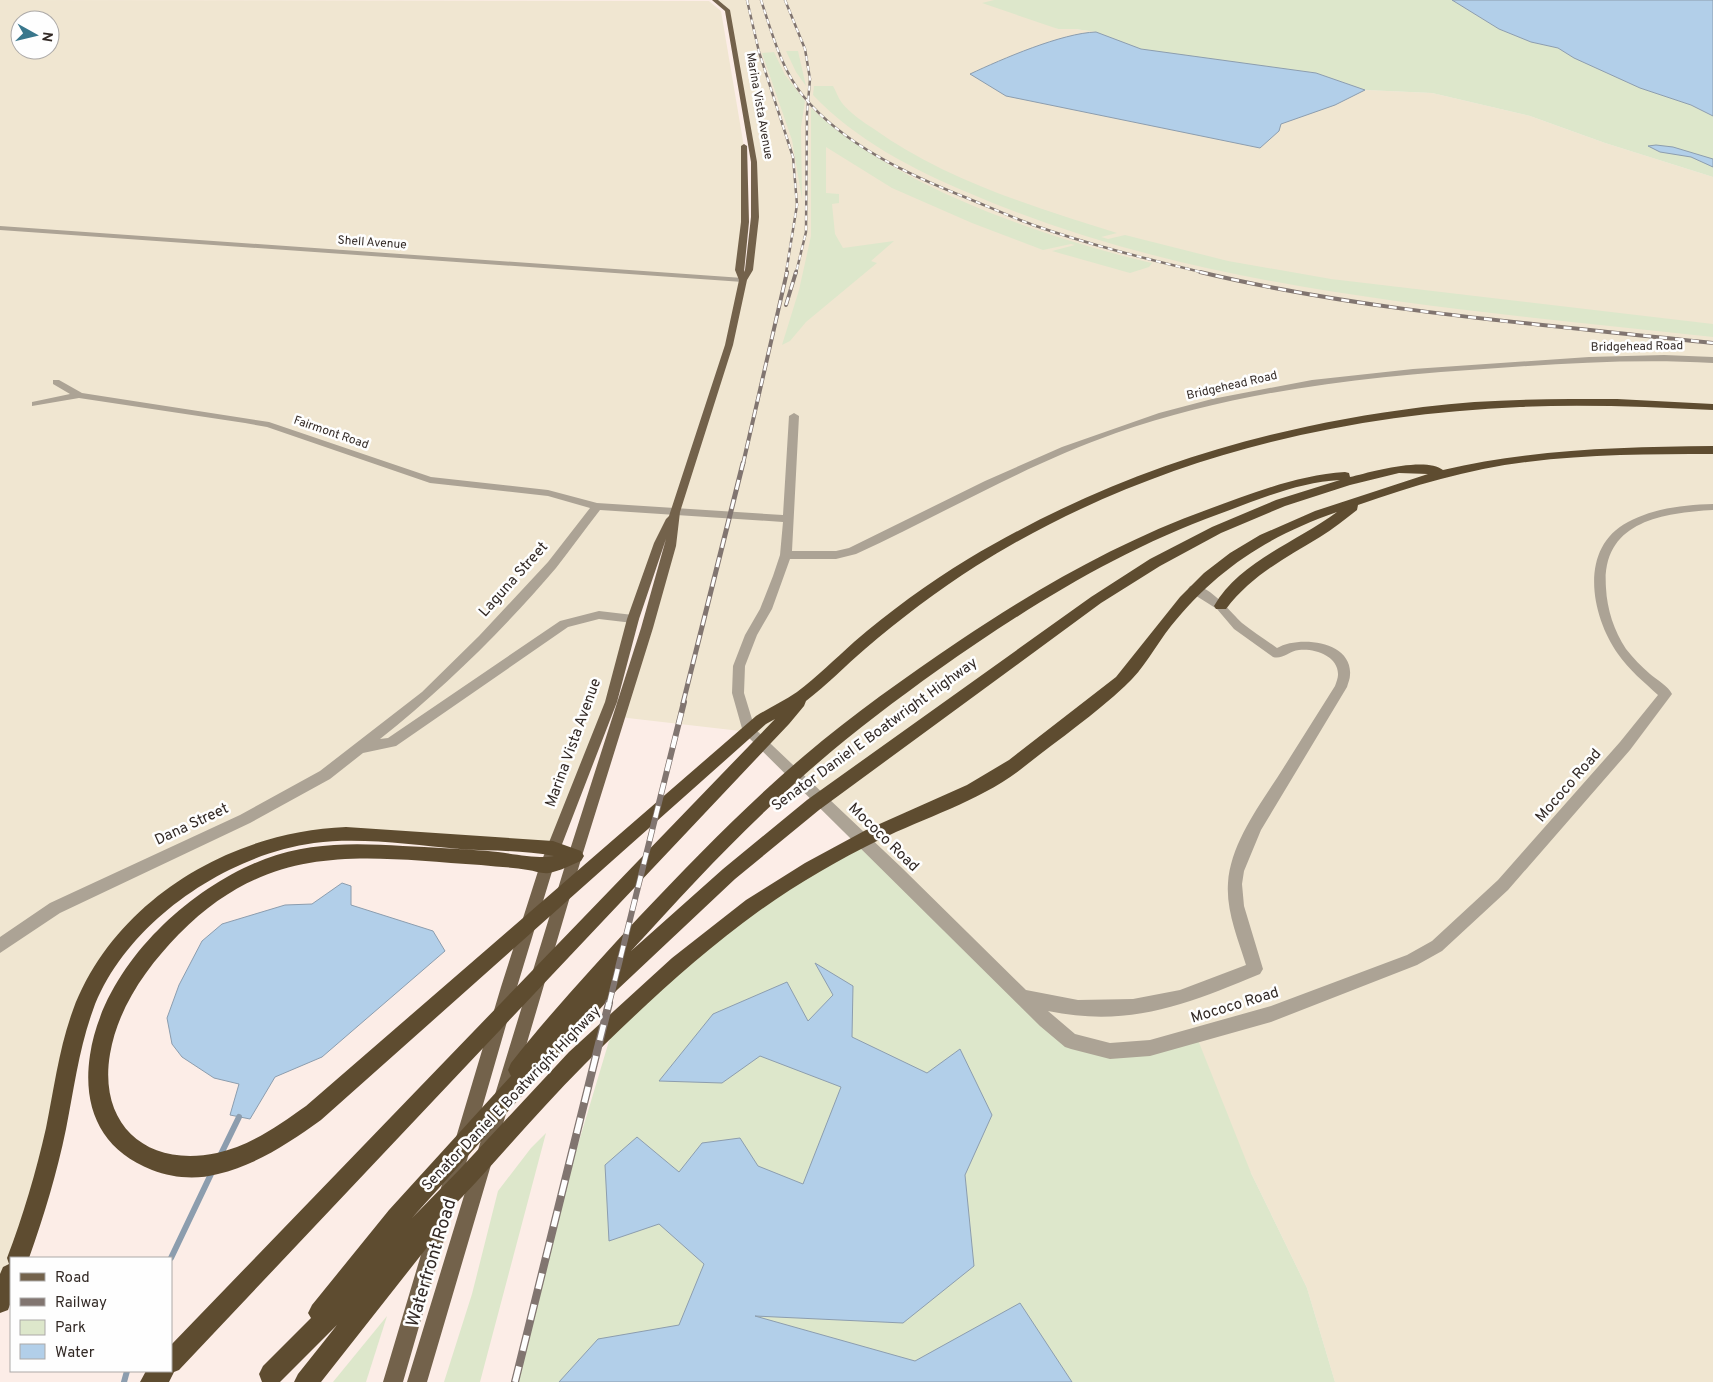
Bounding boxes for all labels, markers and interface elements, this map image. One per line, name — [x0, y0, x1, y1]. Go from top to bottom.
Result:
north arrow — [10, 10, 60, 60]
text: N — [37, 30, 56, 43]
street label: Marina Vista Avenue — [742, 51, 776, 161]
street label: Shell Avenue — [337, 233, 407, 253]
street label: Bridgehead Road — [1591, 338, 1683, 356]
street label: Bridgehead Road — [1185, 368, 1279, 404]
street label: Fairmont Road — [291, 413, 371, 453]
street label: Laguna Street — [475, 538, 553, 622]
street label: Senator Daniel E Boatwright Highway — [768, 654, 982, 816]
street label: Marina Vista Avenue — [542, 676, 606, 810]
street label: Mococo Road — [1532, 745, 1606, 827]
street label: Mococo Road — [844, 799, 922, 877]
street label: Dana Street — [152, 800, 232, 850]
street label: Mococo Road — [1189, 984, 1281, 1028]
street label: Senator Daniel E Boatwright Highway — [418, 1003, 606, 1195]
street label: Waterfront Road — [402, 1196, 462, 1330]
legend — [10, 1257, 172, 1372]
text: Road — [55, 1269, 90, 1288]
text: Railway — [55, 1294, 107, 1313]
text: Park — [55, 1319, 86, 1338]
text: Water — [55, 1344, 95, 1363]

